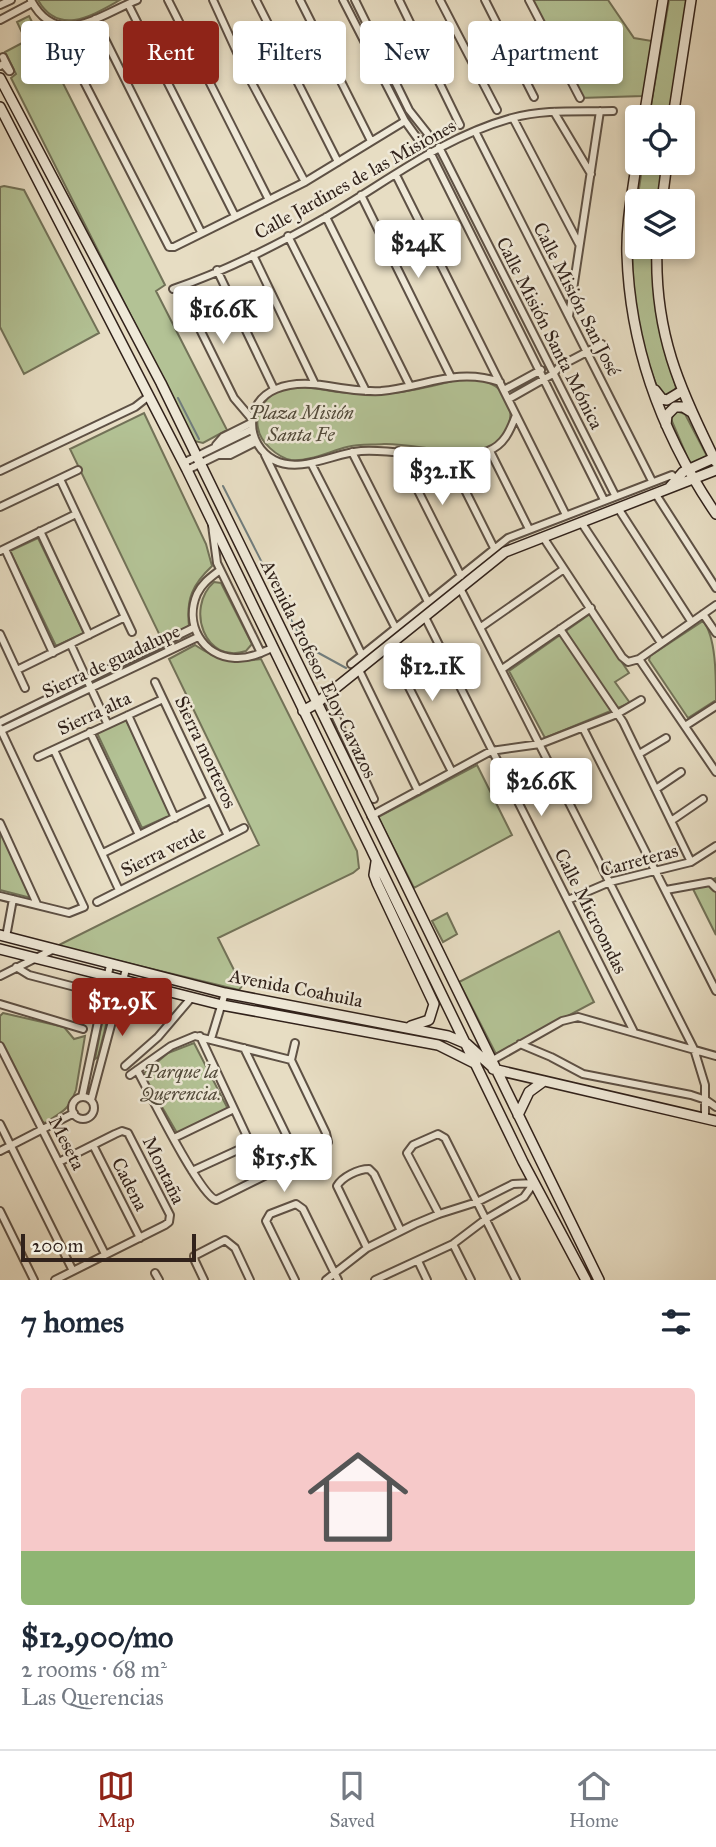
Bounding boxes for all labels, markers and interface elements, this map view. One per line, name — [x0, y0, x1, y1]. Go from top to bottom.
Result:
chip: Buy — [21, 21, 109, 84]
chip: Rent — [123, 21, 219, 84]
chip: Filters — [233, 21, 346, 84]
chip: New — [360, 21, 454, 84]
chip: Apartment — [468, 21, 623, 84]
map controls — [625, 105, 695, 259]
button: locate — [625, 105, 695, 175]
street label: Calle Jardines de las Misiones — [250, 114, 460, 245]
button: layers — [625, 189, 695, 259]
street label: Calle Misión San José — [527, 218, 626, 380]
pin: $24K — [377, 220, 459, 280]
text: $24K — [391, 229, 445, 257]
street label: Calle Misión Santa Mónica — [491, 233, 609, 434]
pin: $16.6K — [166, 286, 280, 346]
text: $16.6K — [189, 295, 257, 323]
park label: Plaza Misión Santa Fe — [248, 401, 354, 446]
pin: $32.1K — [385, 448, 499, 507]
text: $32.1K — [410, 456, 475, 484]
street label: Avenida Profesor Eloy Cavazos — [256, 555, 382, 782]
street label: Sierra de guadalupe — [39, 619, 184, 704]
pin: $12.1K — [375, 644, 489, 703]
text: $12.1K — [400, 652, 464, 680]
street label: Sierra alta — [54, 686, 135, 740]
street label: Sierra morteros — [170, 692, 242, 812]
pin: $26.6K — [484, 758, 598, 818]
text: $26.6K — [506, 767, 576, 795]
street label: Sierra verde — [117, 821, 209, 881]
street label: Carreteras — [598, 839, 681, 881]
street label: Calle Microondas — [550, 845, 632, 977]
street label: Avenida Coahuila — [226, 964, 366, 1012]
pin: $12.9K — [65, 978, 179, 1038]
text: $12.9K — [88, 987, 156, 1015]
park label: Parque la Querencia. — [140, 1060, 221, 1105]
street label: Meseta — [44, 1112, 91, 1174]
street label: Montaña — [138, 1132, 191, 1208]
pin: $15.5K — [227, 1134, 341, 1194]
text: $15.5K — [252, 1143, 316, 1171]
street label: Cadena — [107, 1154, 154, 1215]
scale bar — [21, 1231, 196, 1263]
text: 200 m — [32, 1234, 84, 1257]
icon: filters — [657, 1303, 695, 1341]
text: 7 homes — [21, 1304, 124, 1340]
icon: home — [295, 1434, 421, 1560]
text: $12,900/mo — [21, 1619, 173, 1655]
text: 2 rooms · 68 m² — [21, 1655, 167, 1683]
text: Las Querencias — [21, 1683, 164, 1711]
tab: Map — [97, 1767, 135, 1832]
tab: Saved — [330, 1767, 375, 1832]
tab: Home — [569, 1767, 619, 1832]

